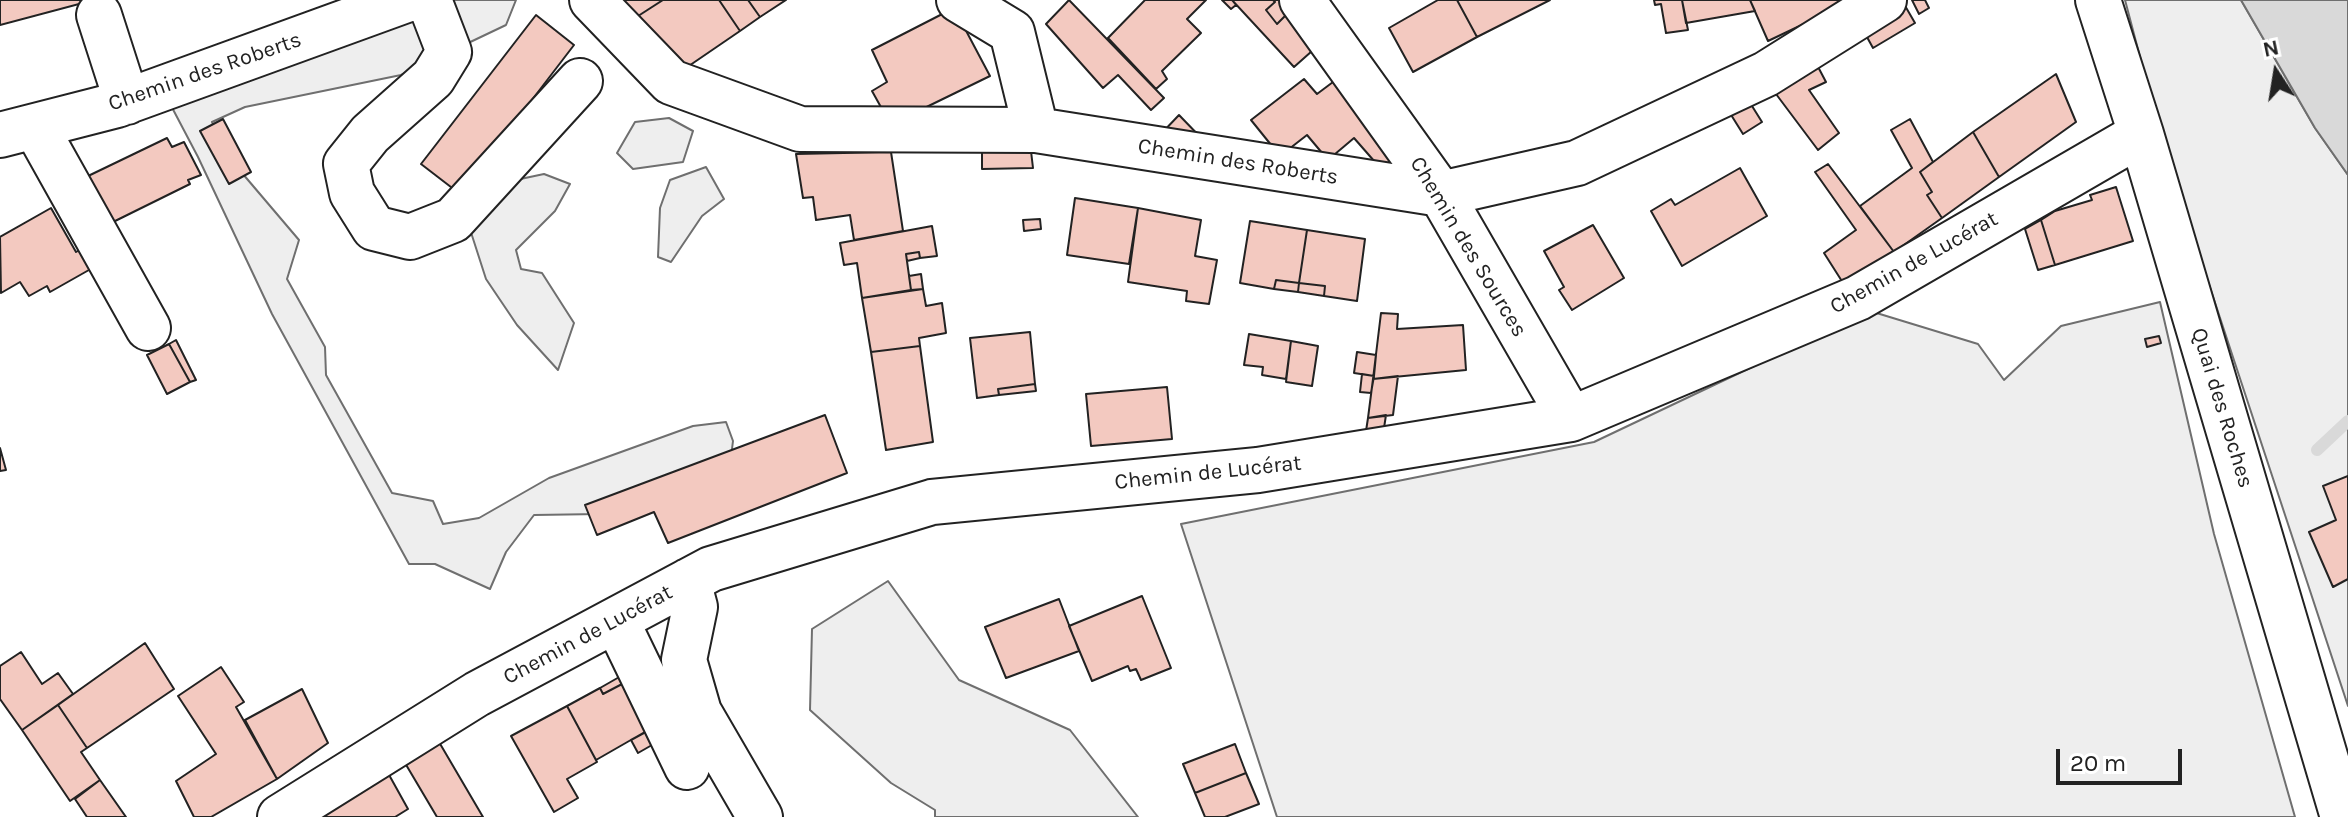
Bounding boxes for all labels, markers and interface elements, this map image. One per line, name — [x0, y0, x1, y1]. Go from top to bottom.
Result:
street label: Chemin des Roberts — [105, 27, 305, 117]
north arrow — [2236, 32, 2316, 112]
text: N — [2261, 34, 2281, 63]
street label: Chemin des Roberts — [1136, 133, 1340, 191]
street label: Chemin des Sources — [1404, 152, 1532, 342]
street label: Chemin de Lucérat — [1825, 206, 2003, 320]
street label: Quai des Roches — [2185, 325, 2259, 491]
street label: Chemin de Lucérat — [1113, 450, 1303, 496]
street label: Chemin de Lucérat — [499, 579, 677, 691]
scale bar — [2060, 733, 2186, 783]
text: 20 m — [2070, 749, 2126, 777]

